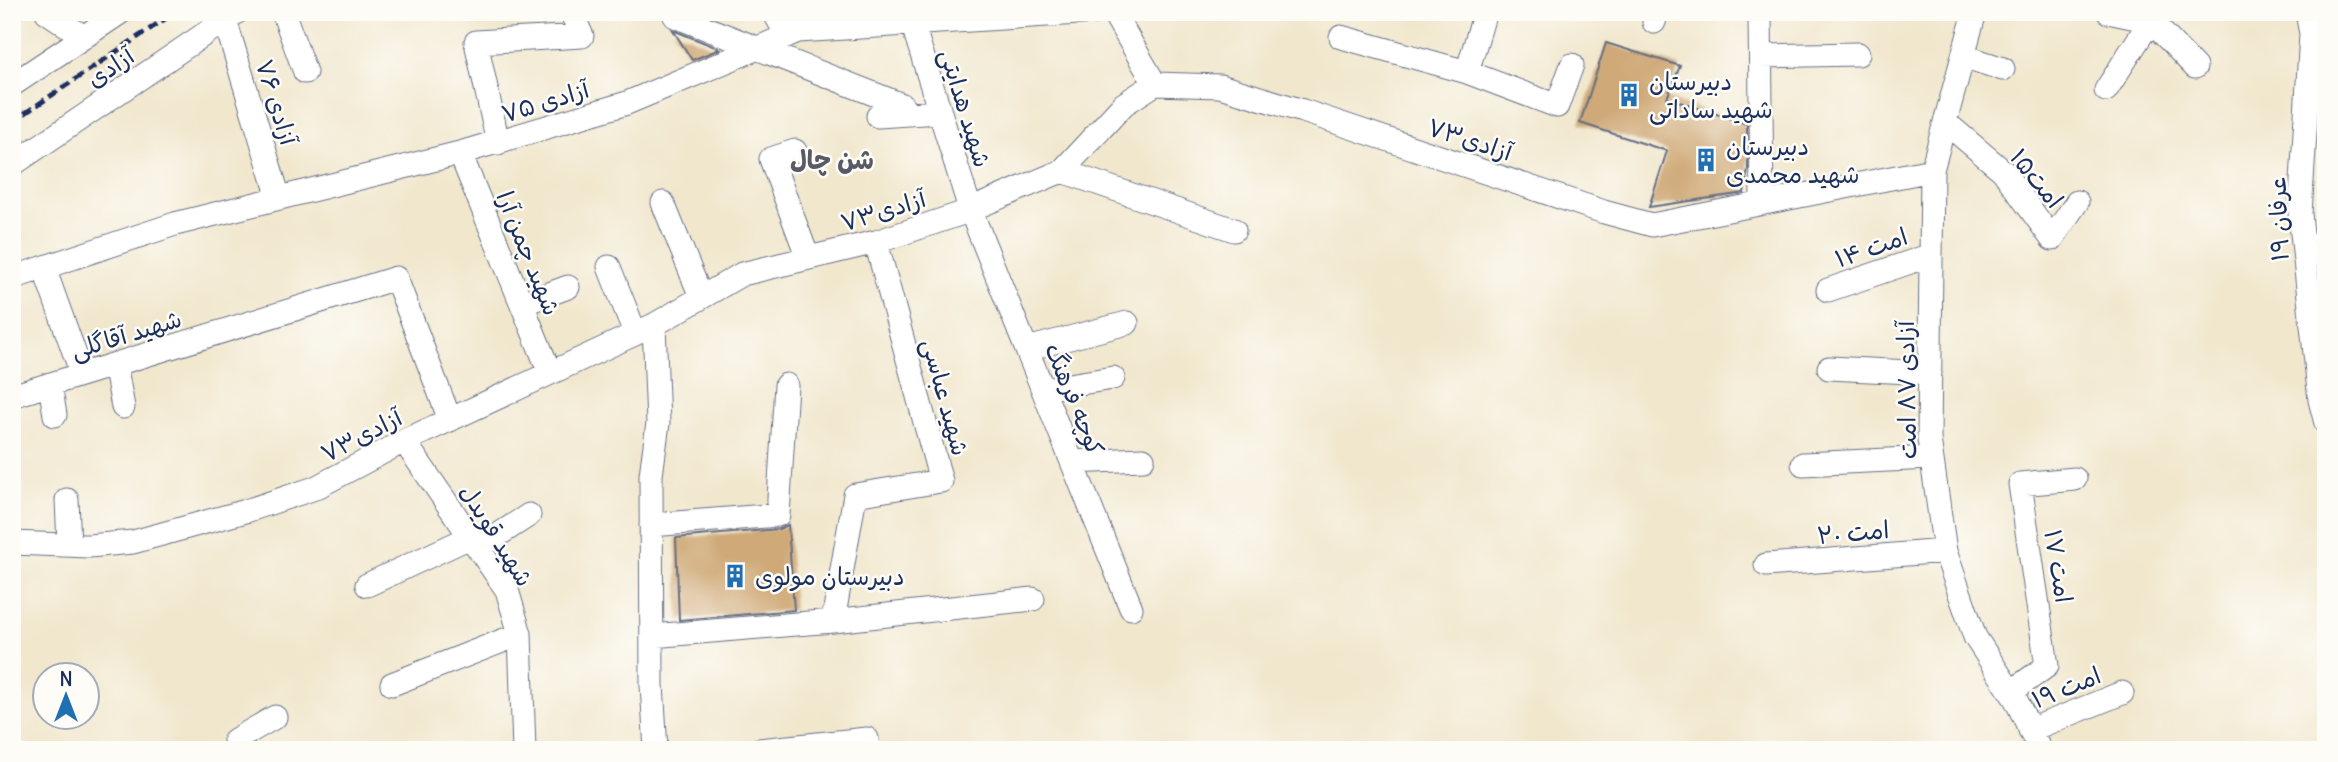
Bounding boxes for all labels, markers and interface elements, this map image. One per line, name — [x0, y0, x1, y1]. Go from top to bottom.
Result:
street label: آزادی — [81, 40, 140, 94]
street label: شهید هدایتی — [933, 45, 998, 171]
street label: آزادی ۷۶ — [250, 56, 305, 149]
place label: دبیرستان شهید ساداتی — [1649, 66, 1773, 125]
street label: آزادی ۷۵ — [498, 73, 593, 129]
building icon: دبیرستان شهید ساداتی — [1615, 81, 1643, 109]
street label: آزادی۷۳ — [1424, 111, 1517, 167]
place label: دبیرستان شهید محمدی — [1726, 131, 1860, 189]
street label: امت۱۵ — [2004, 142, 2070, 214]
district label: شن چال — [790, 143, 874, 176]
building icon: دبیرستان شهید محمدی — [1692, 146, 1720, 174]
street label: عرفان ۱۹ — [2262, 176, 2294, 262]
street label: آزادی۷۳ — [837, 183, 930, 237]
street label: شهید چمن آرا — [490, 186, 568, 320]
street label: امت ۱۴ — [1831, 221, 1911, 273]
street label: شهید آقاگلی — [67, 303, 185, 366]
street label: آزادی ۸۷ امت — [1890, 319, 1922, 460]
street label: شهید عباسی — [915, 335, 976, 459]
street label: کوچه فرهنگ — [1038, 339, 1111, 460]
street label: آزادی۷۳ — [315, 401, 408, 468]
street label: شهید قویدل — [453, 478, 540, 592]
street label: امت ۲۰ — [1816, 514, 1890, 550]
street label: امت ۱۷ — [2038, 527, 2080, 605]
place label: دبیرستان مولوی — [755, 561, 905, 592]
building icon: دبیرستان مولوی — [721, 562, 749, 590]
north arrow — [32, 660, 102, 730]
street label: امت ۱۹ — [2027, 660, 2105, 714]
text: N — [59, 667, 73, 691]

